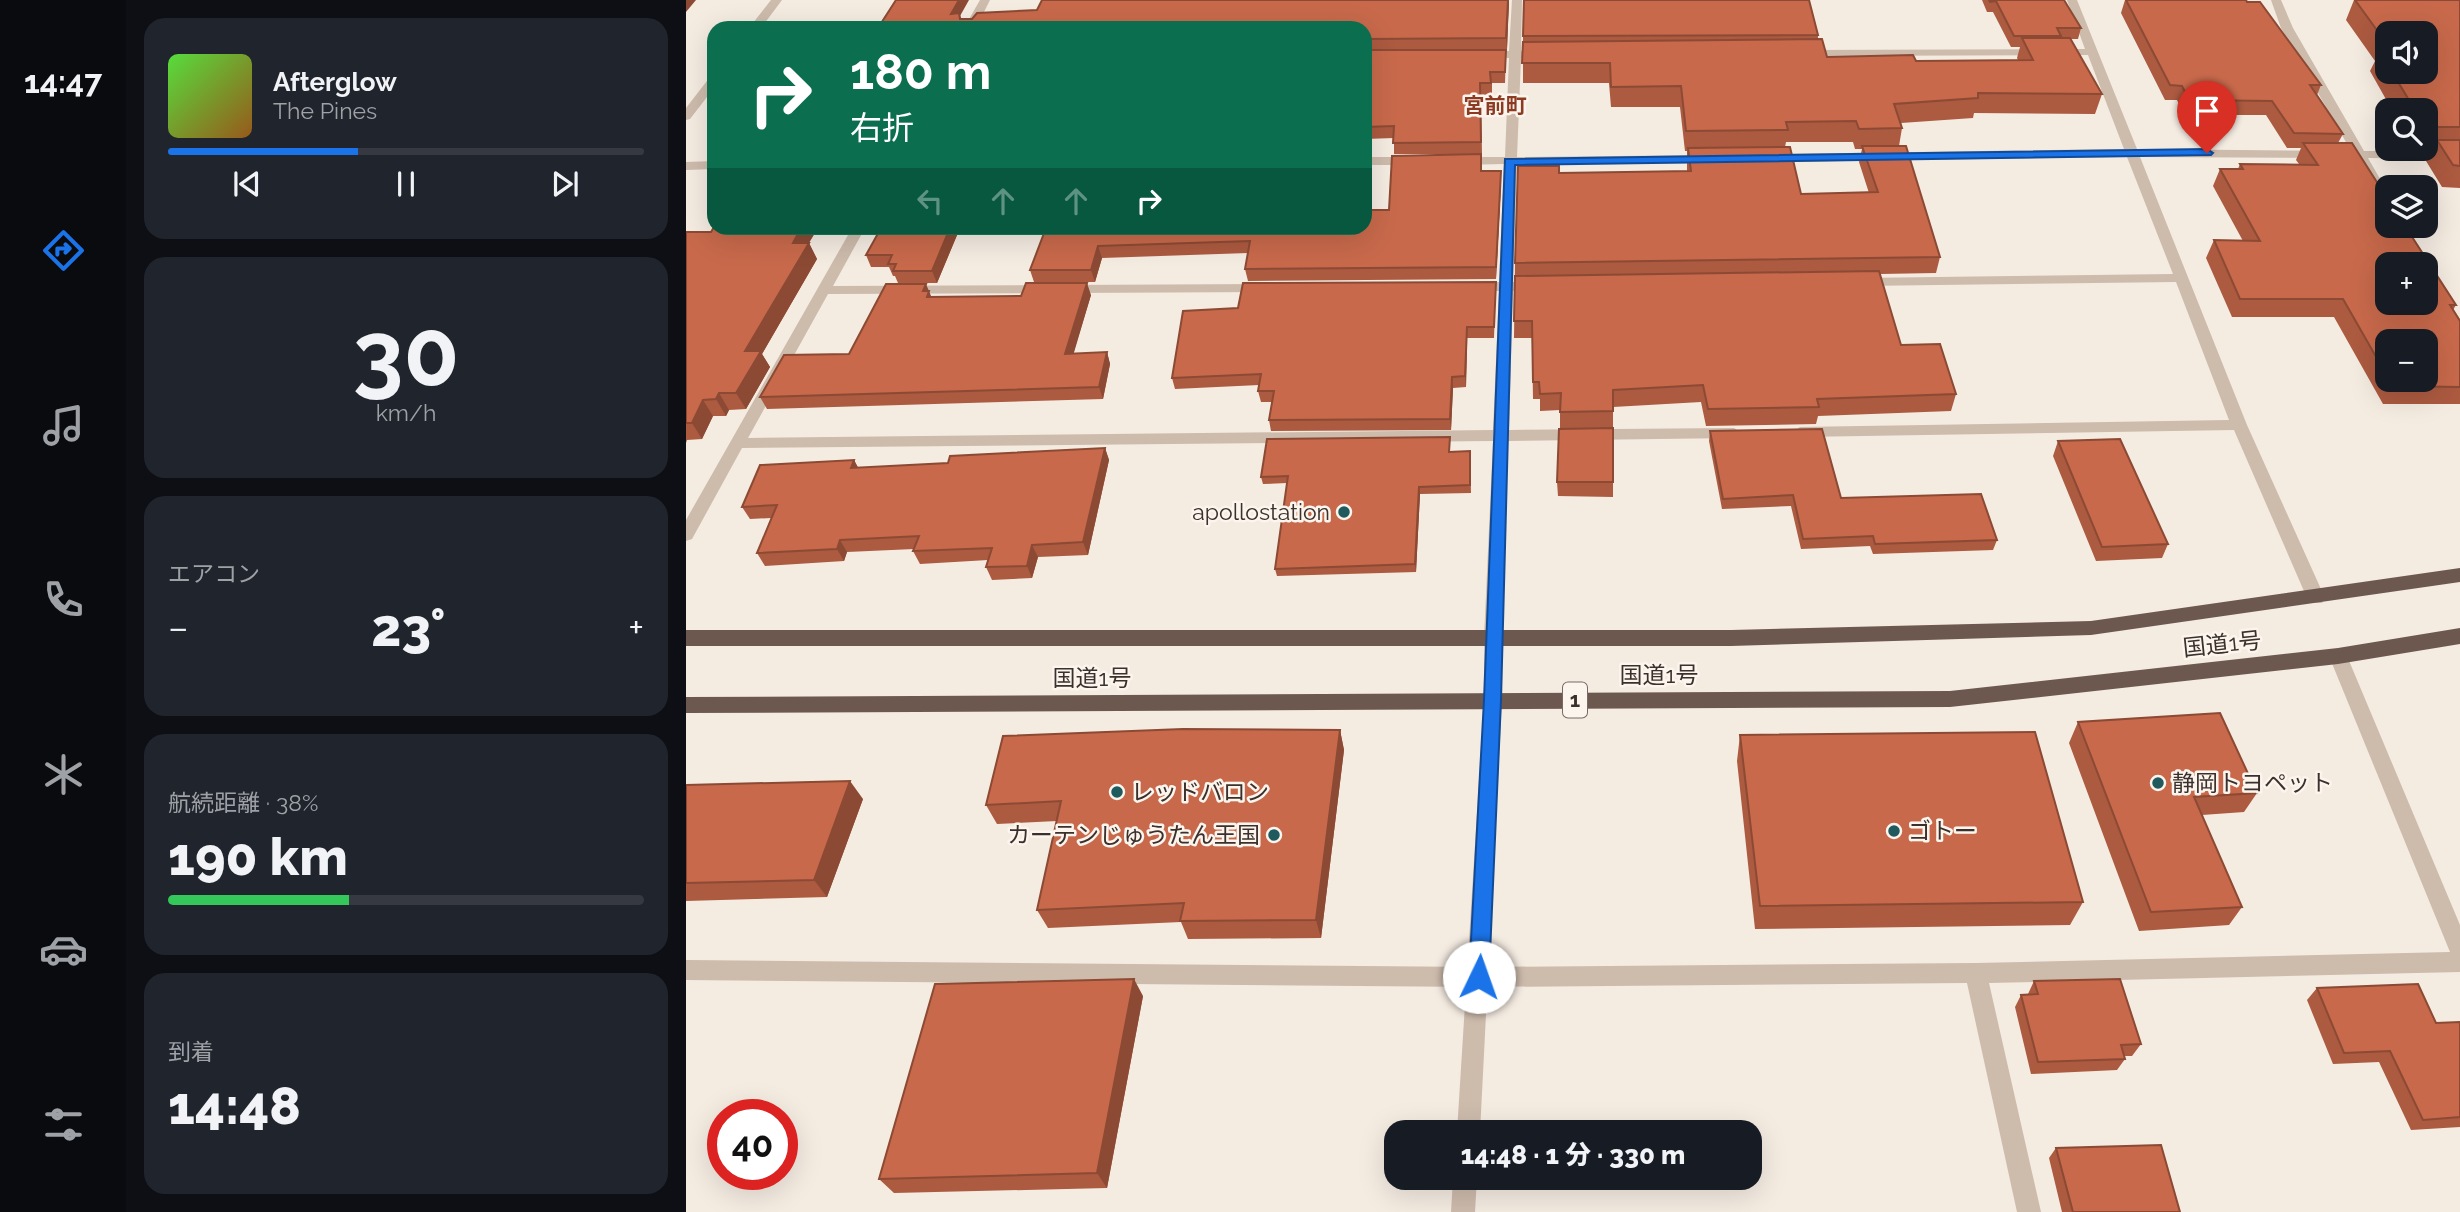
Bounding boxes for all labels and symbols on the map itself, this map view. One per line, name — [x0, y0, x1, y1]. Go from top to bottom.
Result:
pin — [2177, 81, 2237, 153]
district label: 宮前町 — [1464, 93, 1527, 118]
place label: apollostation — [1192, 498, 1330, 525]
marker: apollostation — [1336, 504, 1352, 520]
street label: 国道1号 — [2181, 626, 2263, 661]
street label: 国道1号 — [1620, 661, 1698, 688]
street label: 国道1号 — [1053, 664, 1131, 691]
road number: 1 — [1563, 682, 1587, 718]
place label: 静岡トヨペット — [2172, 769, 2333, 796]
marker: 静岡トヨペット — [2150, 775, 2166, 791]
place label: レッドバロン — [1131, 778, 1269, 805]
marker: レッドバロン — [1109, 784, 1125, 800]
place label: ゴトー — [1908, 817, 1977, 844]
place label: カーテンじゅうたん王国 — [1007, 821, 1260, 848]
marker: ゴトー — [1886, 823, 1902, 839]
marker: カーテンじゅうたん王国 — [1266, 827, 1282, 843]
position arrow — [1442, 940, 1516, 1014]
speed limit sign: 40 — [707, 1099, 798, 1190]

